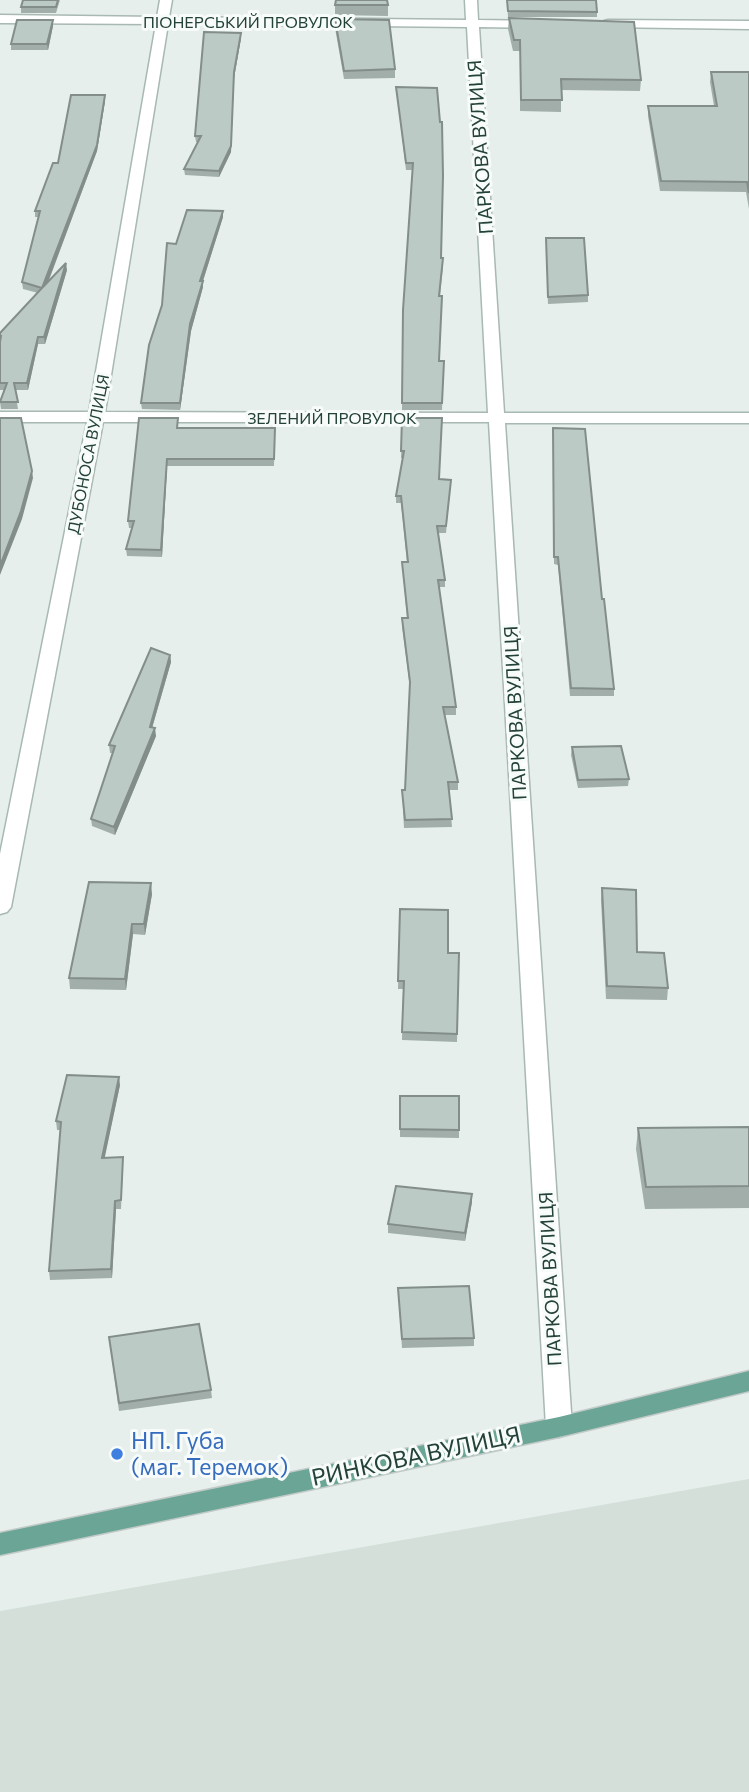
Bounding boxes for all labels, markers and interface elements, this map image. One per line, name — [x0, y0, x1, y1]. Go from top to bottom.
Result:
street label: ПІОНЕРСЬКИЙ ПРОВУЛОК — [143, 12, 353, 31]
street label: ПАРКОВА ВУЛИЦЯ — [462, 59, 497, 235]
street label: ДУБОНОСА ВУЛИЦЯ — [63, 372, 112, 535]
street label: ЗЕЛЕНИЙ ПРОВУЛОК — [247, 408, 417, 427]
street label: ПАРКОВА ВУЛИЦЯ — [498, 625, 531, 801]
street label: ПАРКОВА ВУЛИЦЯ — [533, 1191, 566, 1367]
street label: РИНКОВА ВУЛИЦЯ — [309, 1419, 523, 1491]
place label: НП. Губа (маг. Теремок) — [131, 1426, 288, 1480]
marker: НП. Губа (маг. Теремок) — [109, 1446, 125, 1462]

